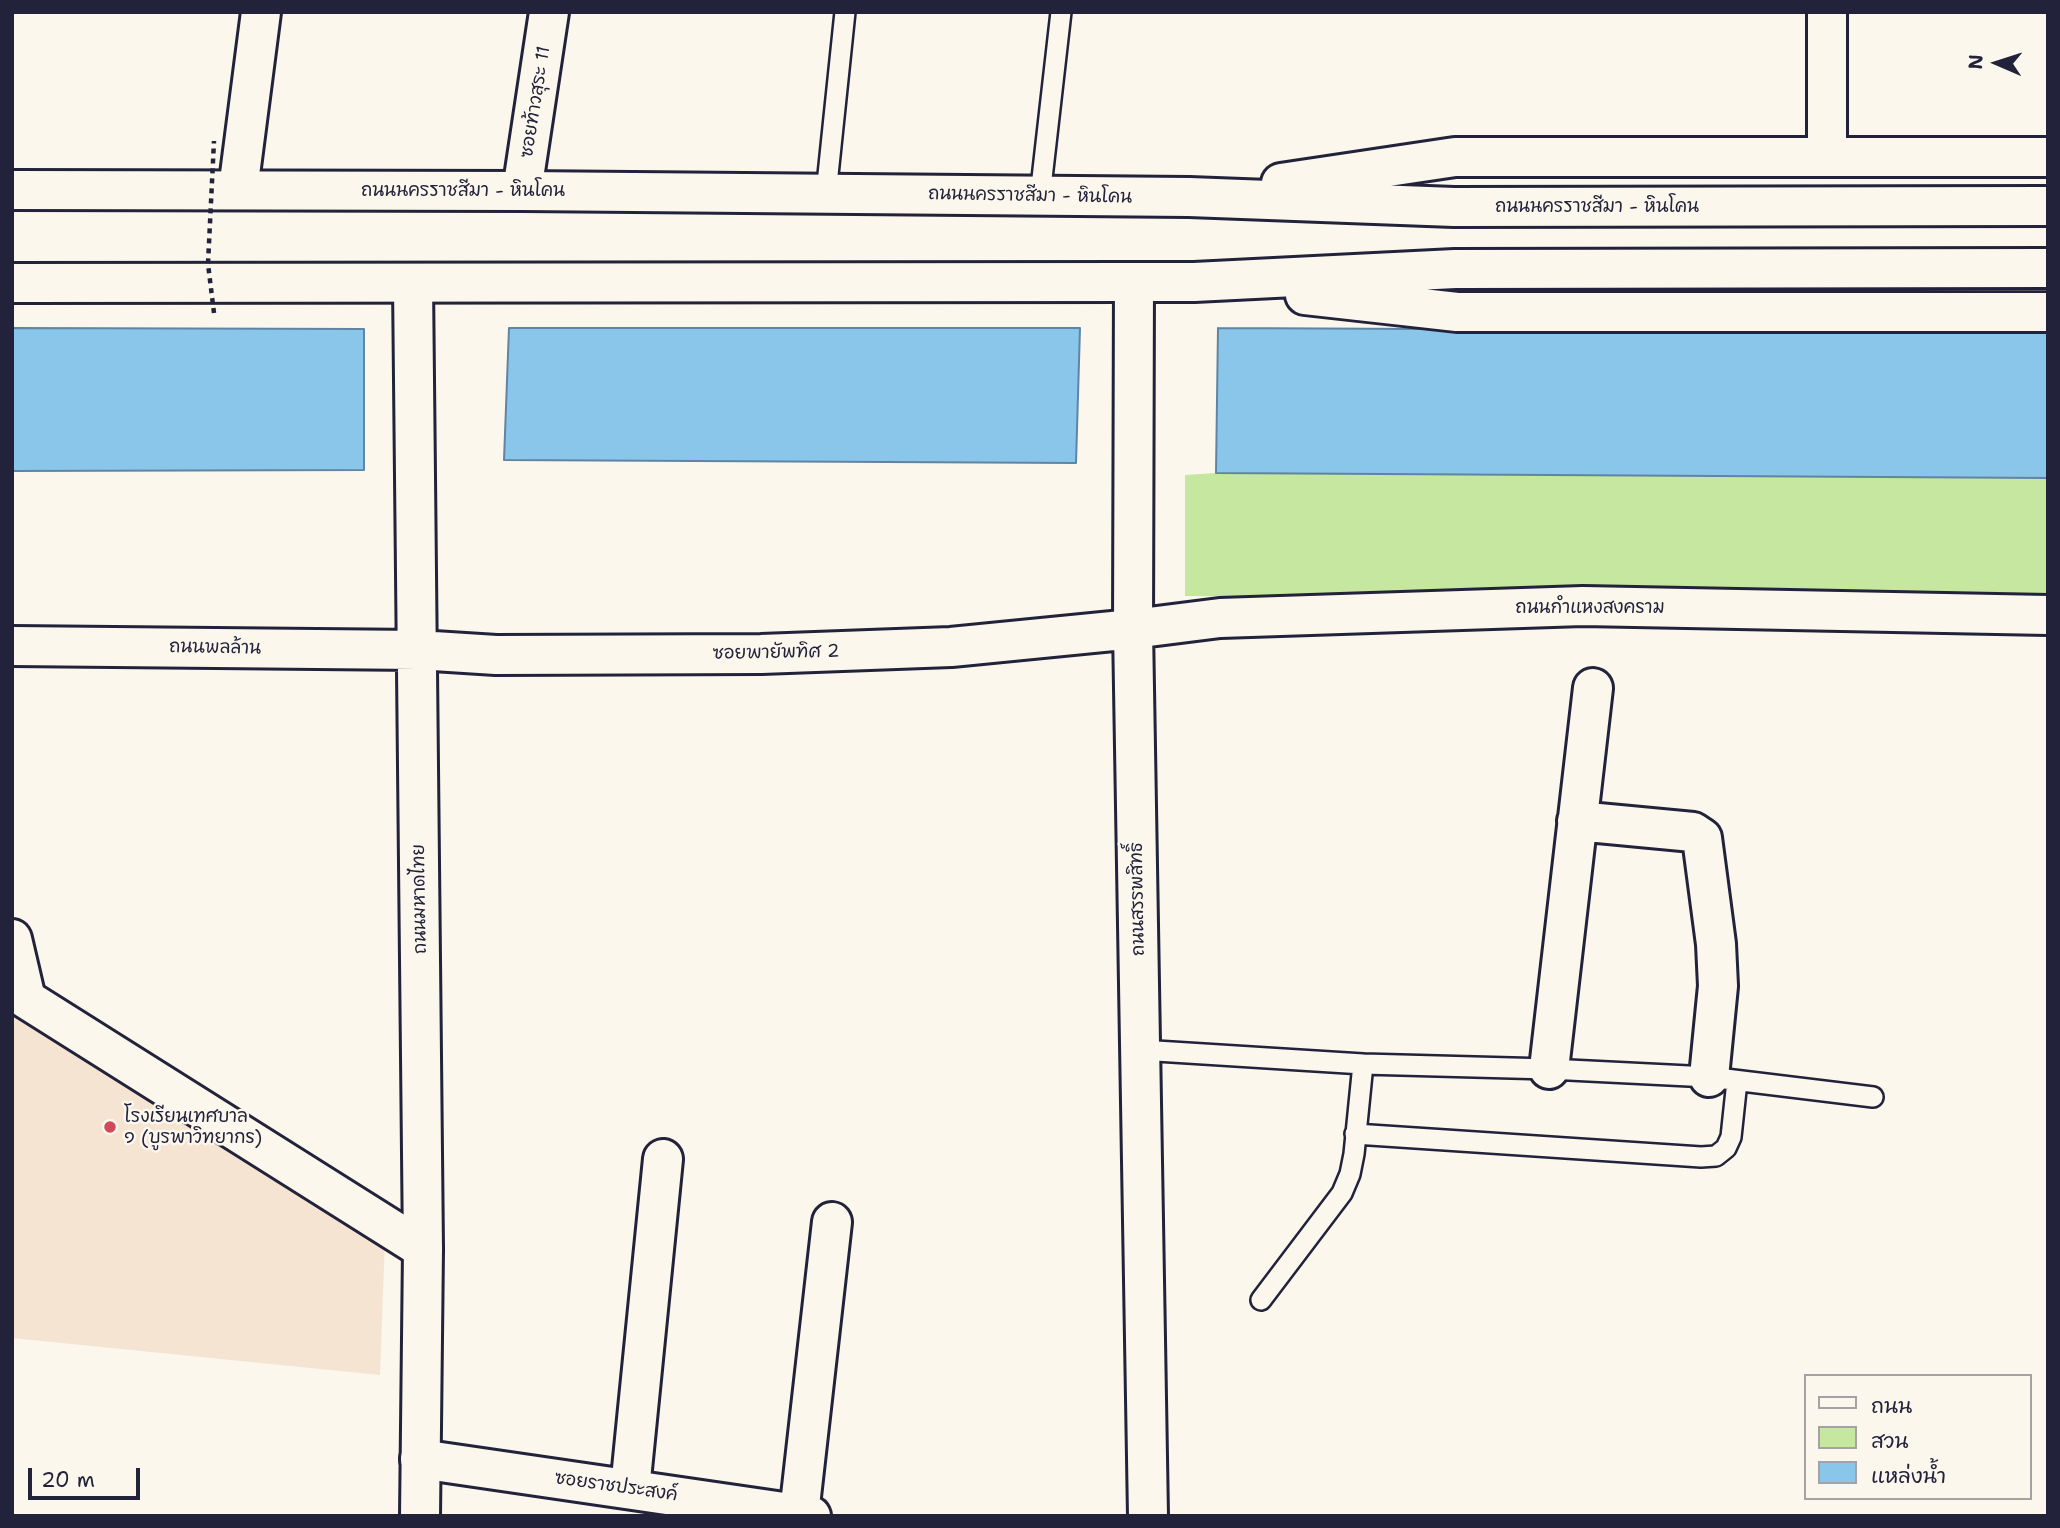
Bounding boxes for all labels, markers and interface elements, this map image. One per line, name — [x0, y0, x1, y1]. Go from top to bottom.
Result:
north arrow — [1962, 28, 2032, 98]
street label: ซอยท้าวสุระ 11 — [517, 45, 555, 159]
text: N — [1963, 54, 1988, 70]
street label: ถนนนครราชสีมา - หินโคน — [361, 180, 565, 202]
street label: ถนนนครราชสีมา - หินโคน — [928, 183, 1132, 209]
street label: ถนนนครราชสีมา - หินโคน — [1495, 196, 1699, 218]
street label: ถนนกำแหงสงคราม — [1515, 597, 1665, 619]
street label: ถนนพลล้าน — [169, 636, 261, 660]
street label: ซอยพายัพทิศ 2 — [712, 641, 840, 665]
street label: ถนนสรรพสิทธิ์ — [1126, 842, 1150, 956]
street label: ถนนมหาดไทย — [408, 844, 432, 954]
place label: โรงเรียนเทศบาล ๑ (บูรพาวิทยากร) — [124, 1106, 262, 1148]
marker: โรงเรียนเทศบาล ๑ (บูรพาวิทยากร) — [102, 1119, 118, 1135]
legend — [1804, 1374, 2032, 1500]
text: ถนน — [1871, 1392, 1912, 1420]
text: สวน — [1871, 1427, 1908, 1455]
scale bar — [32, 1454, 144, 1498]
text: แหล่งน้ำ — [1871, 1462, 1946, 1490]
text: 20 m — [41, 1466, 95, 1494]
street label: ซอยราชประสงค์ — [553, 1468, 679, 1506]

